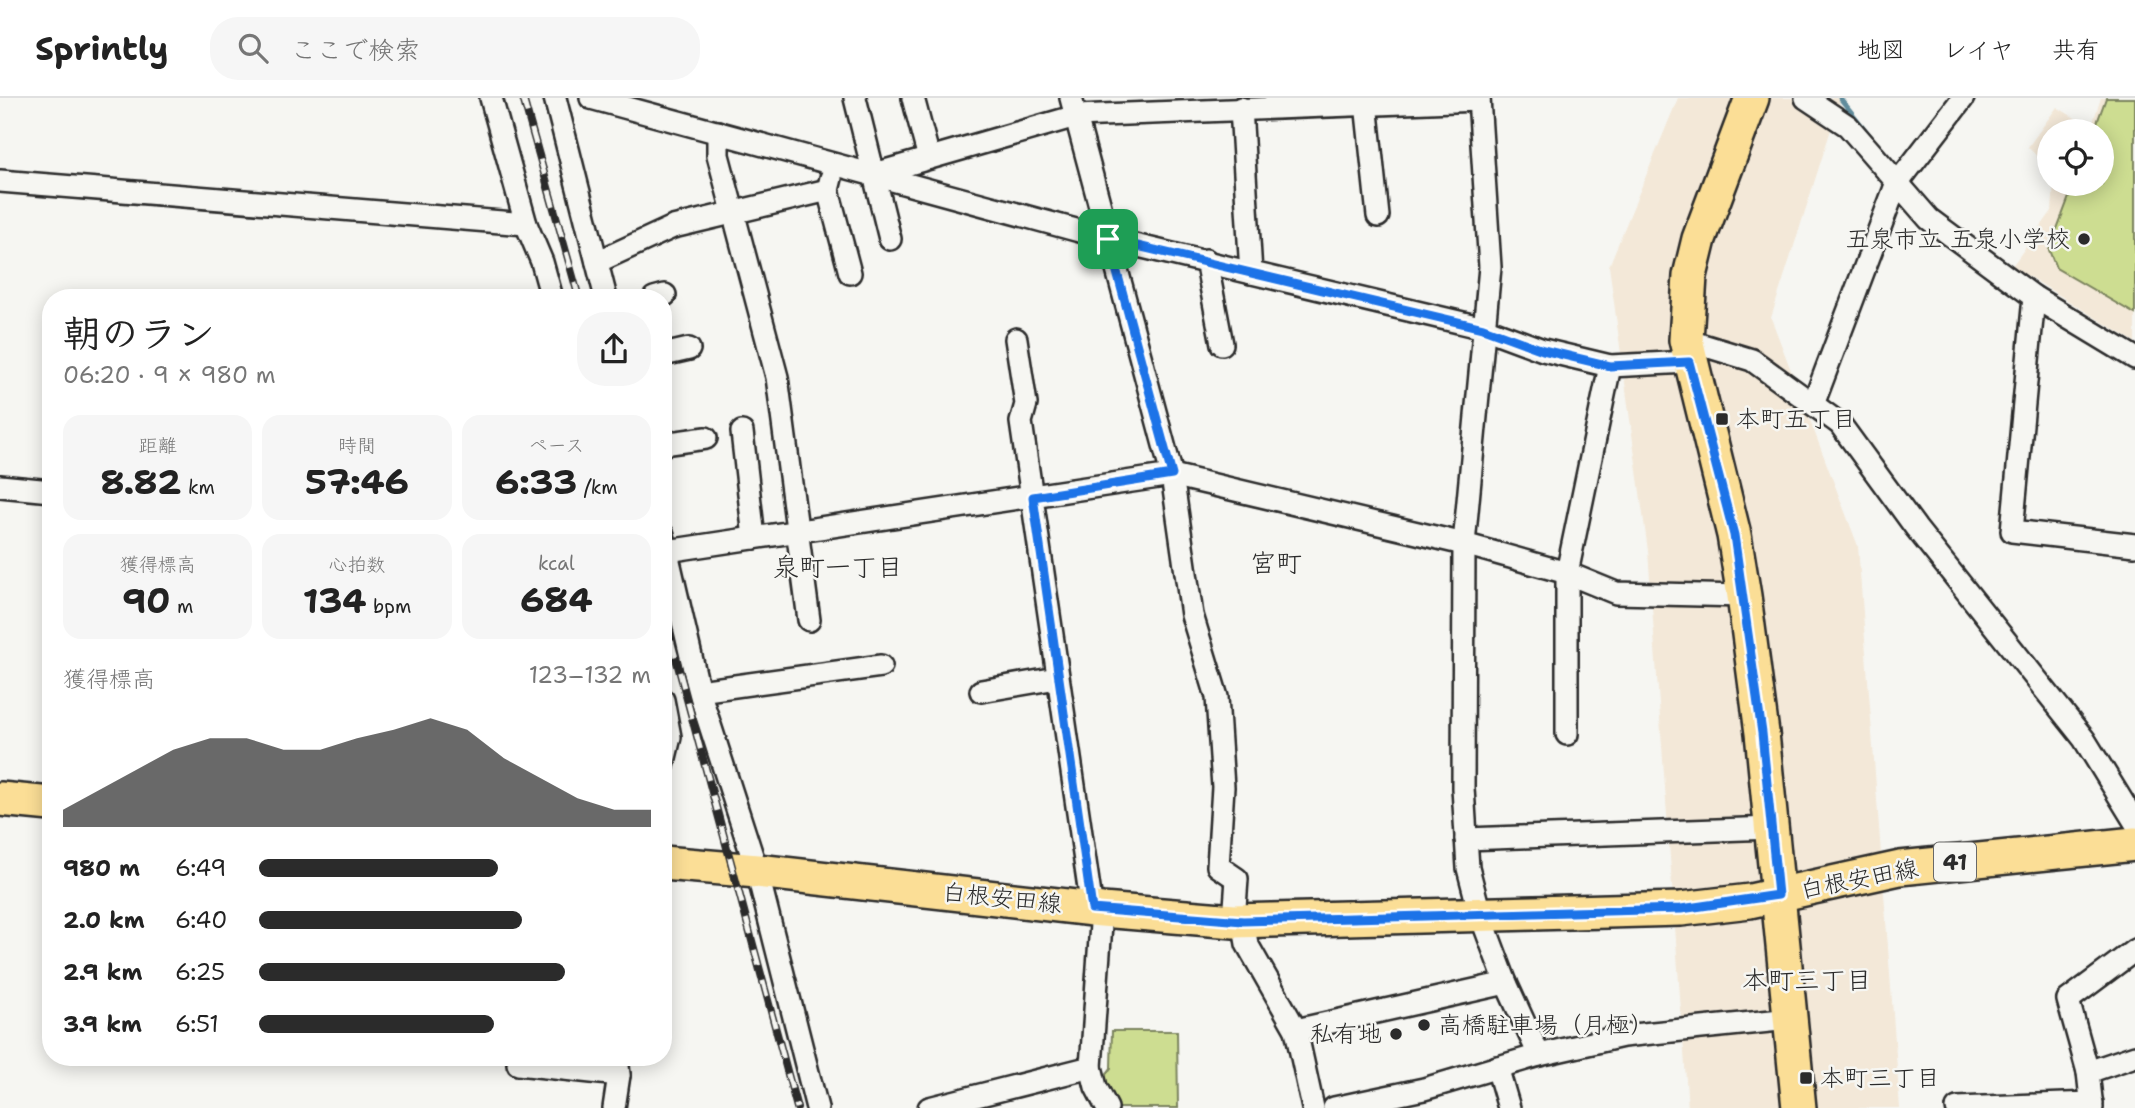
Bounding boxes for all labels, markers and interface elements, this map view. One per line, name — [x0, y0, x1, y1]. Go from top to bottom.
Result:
search box — [210, 17, 700, 80]
text: Sprintly — [35, 26, 168, 71]
icon: search — [234, 29, 272, 67]
text: ここで検索 — [290, 32, 420, 67]
text: 地図 — [1857, 34, 1905, 66]
text: レイヤ — [1943, 34, 2014, 66]
text: 共有 — [2052, 34, 2100, 66]
map controls — [2037, 119, 2114, 196]
button: locate — [2037, 119, 2114, 196]
pin — [1078, 209, 1138, 269]
icon: arrive — [1089, 220, 1127, 258]
place label: 五泉市立 五泉小学校 — [1846, 223, 2070, 255]
marker: 五泉市立 五泉小学校 — [2076, 231, 2092, 247]
text: 朝のラン — [63, 308, 215, 359]
button: share — [577, 312, 651, 386]
text: 06:20 · 9 × 980 m — [63, 360, 276, 390]
place label: 本町五丁目 — [1736, 403, 1856, 435]
marker: 本町五丁目 — [1714, 411, 1730, 427]
text: 距離 — [139, 433, 177, 458]
text: 時間 — [338, 433, 376, 458]
text: ペース — [528, 433, 584, 458]
text: 8.82 — [100, 458, 182, 505]
text: 57:46 — [305, 458, 409, 505]
text: 6:33 — [495, 458, 577, 505]
text: km — [182, 475, 215, 500]
text: /km — [577, 475, 618, 500]
district label: 宮町 — [1250, 545, 1302, 580]
district label: 泉町一丁目 — [773, 549, 903, 584]
text: kcal — [538, 551, 575, 576]
text: 獲得標高 — [120, 552, 196, 577]
text: 心拍数 — [328, 552, 386, 577]
text: 684 — [520, 576, 593, 623]
text: 90 — [122, 577, 171, 624]
text: 134 — [303, 577, 367, 624]
text: m — [171, 594, 193, 619]
text: bpm — [367, 594, 411, 619]
text: 123–132 m — [529, 660, 651, 690]
text: 獲得標高 — [63, 664, 155, 694]
road number: 41 — [1934, 842, 1976, 882]
street label: 白根安田線 — [1797, 852, 1921, 906]
text: 980 m — [63, 853, 140, 883]
text: 6:49 — [175, 853, 226, 883]
street label: 白根安田線 — [941, 876, 1063, 920]
text: 2.0 km — [63, 905, 145, 935]
text: 6:40 — [175, 905, 227, 935]
text: 2.9 km — [63, 957, 142, 987]
text: 6:25 — [175, 957, 225, 987]
district label: 本町三丁目 — [1742, 962, 1872, 997]
text: 3.9 km — [63, 1009, 142, 1039]
text: 6:51 — [175, 1009, 219, 1039]
place label: 高橋駐車場（月極） — [1438, 1009, 1654, 1041]
marker: 高橋駐車場（月極） — [1416, 1017, 1432, 1033]
place label: 私有地 — [1310, 1018, 1382, 1050]
marker: 私有地 — [1388, 1026, 1404, 1042]
place label: 本町三丁目 — [1820, 1062, 1940, 1094]
marker: 本町三丁目 — [1798, 1070, 1814, 1086]

